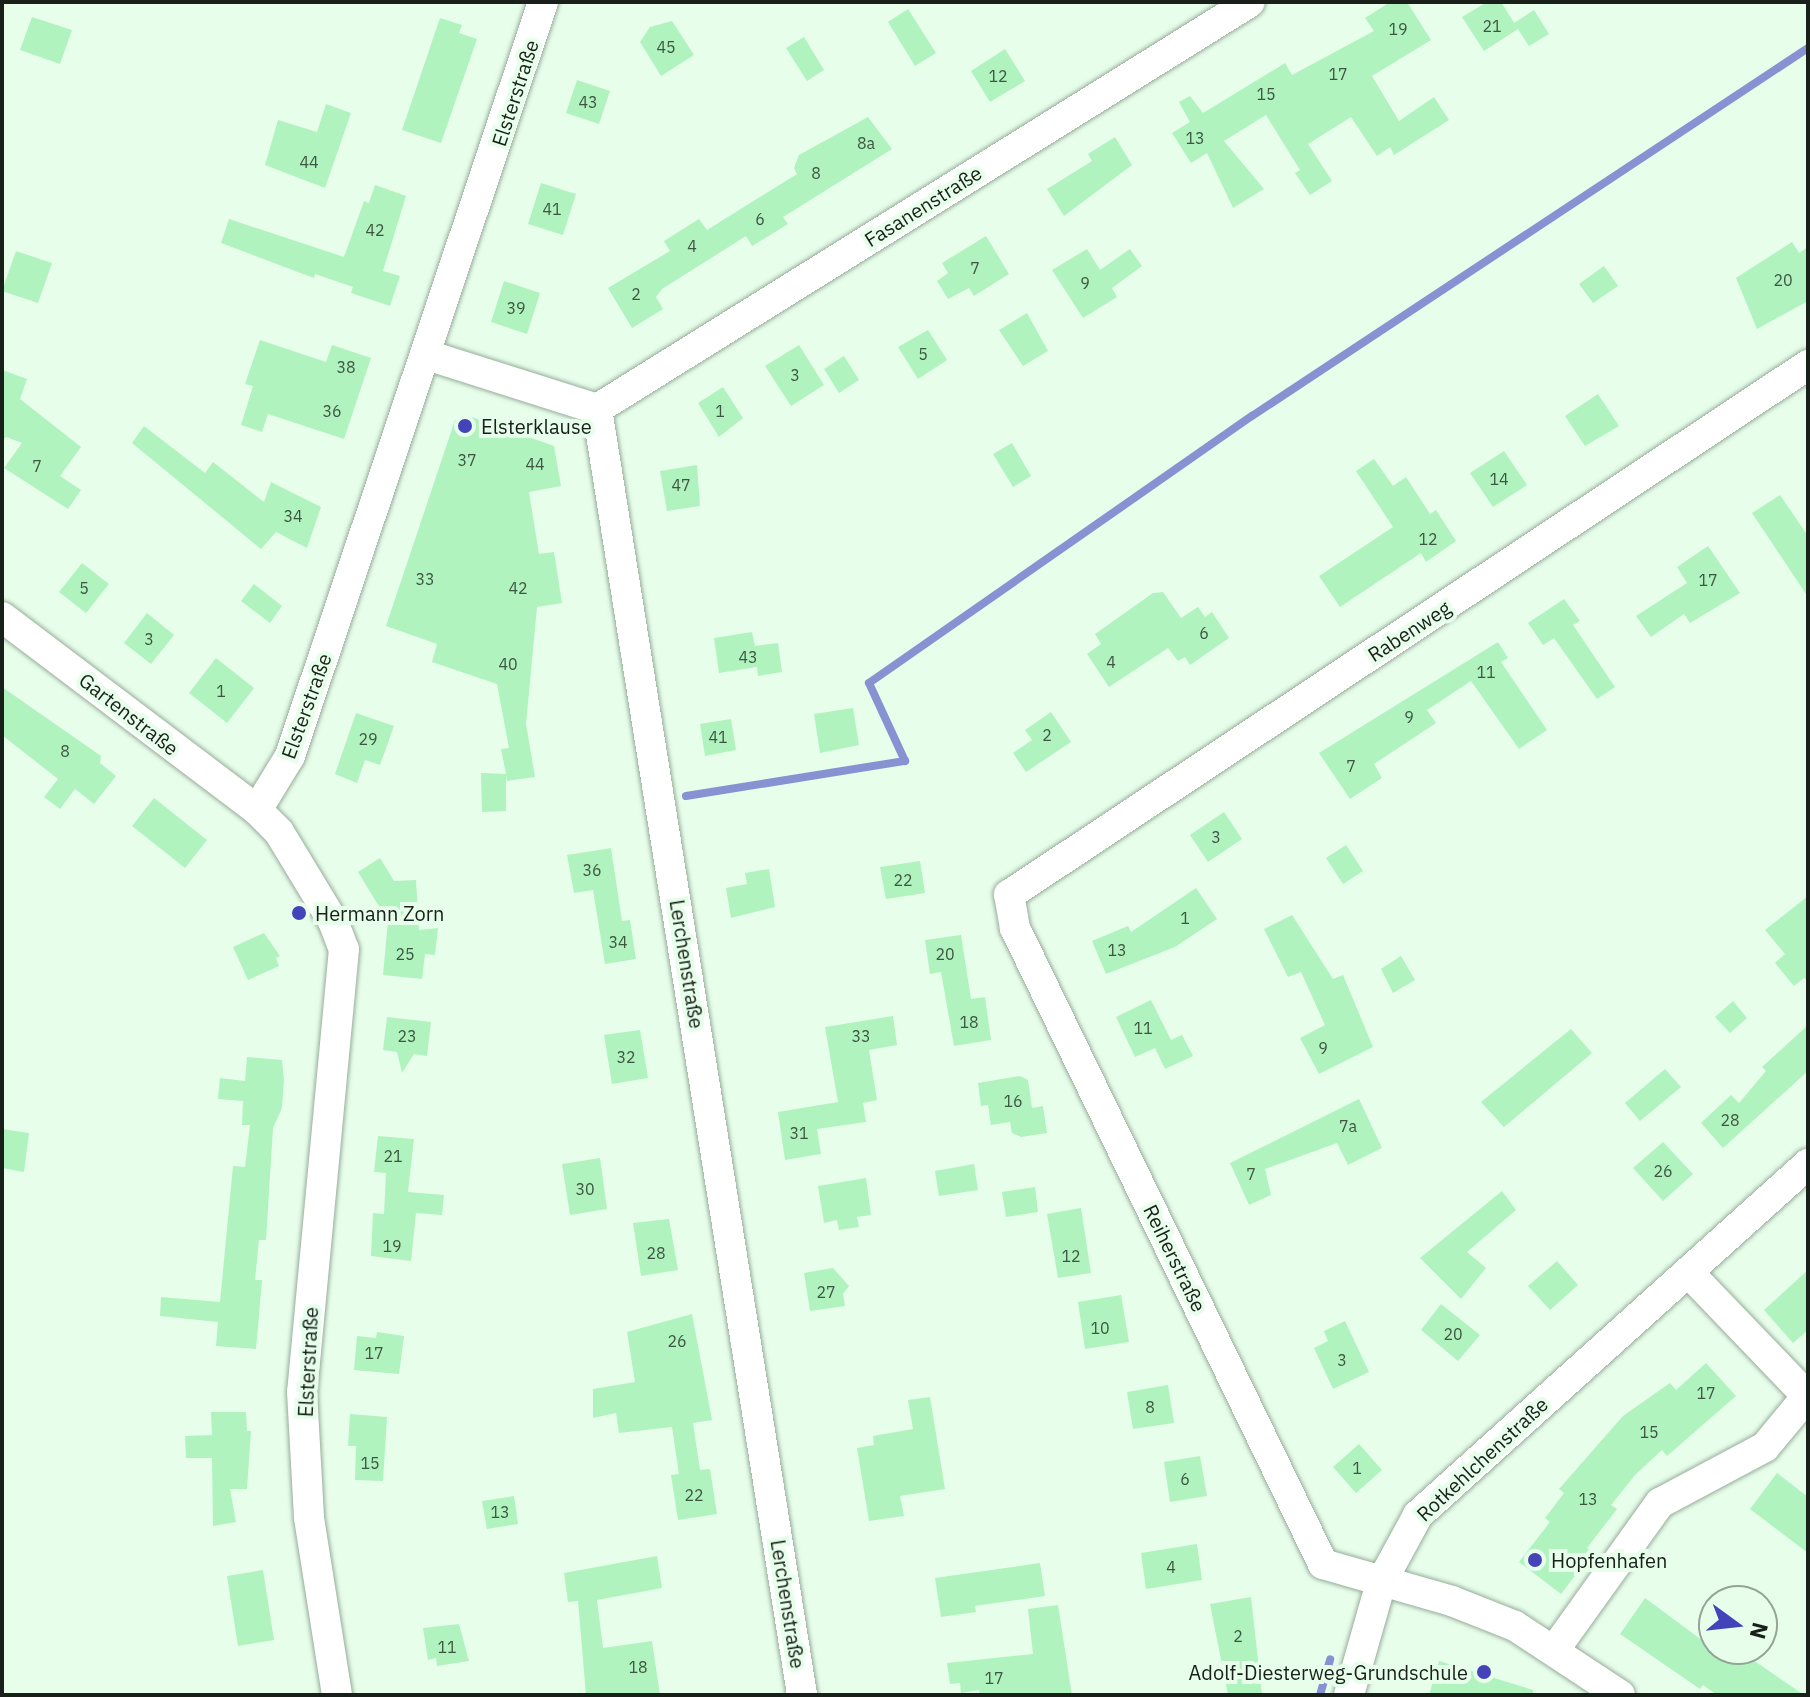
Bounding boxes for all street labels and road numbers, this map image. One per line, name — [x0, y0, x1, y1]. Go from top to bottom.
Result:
street label: Elsterstraße — [487, 37, 543, 149]
street label: Fasanenstraße — [860, 160, 986, 252]
street label: Rabenweg — [1363, 595, 1455, 667]
street label: Elsterstraße — [276, 650, 336, 762]
street label: Gartenstraße — [74, 668, 184, 760]
street label: Lerchenstraße — [665, 898, 709, 1030]
street label: Reiherstraße — [1139, 1200, 1211, 1316]
street label: Elsterstraße — [293, 1306, 323, 1418]
street label: Rotkehlchenstraße — [1411, 1392, 1553, 1526]
street label: Lerchenstraße — [766, 1538, 810, 1670]

